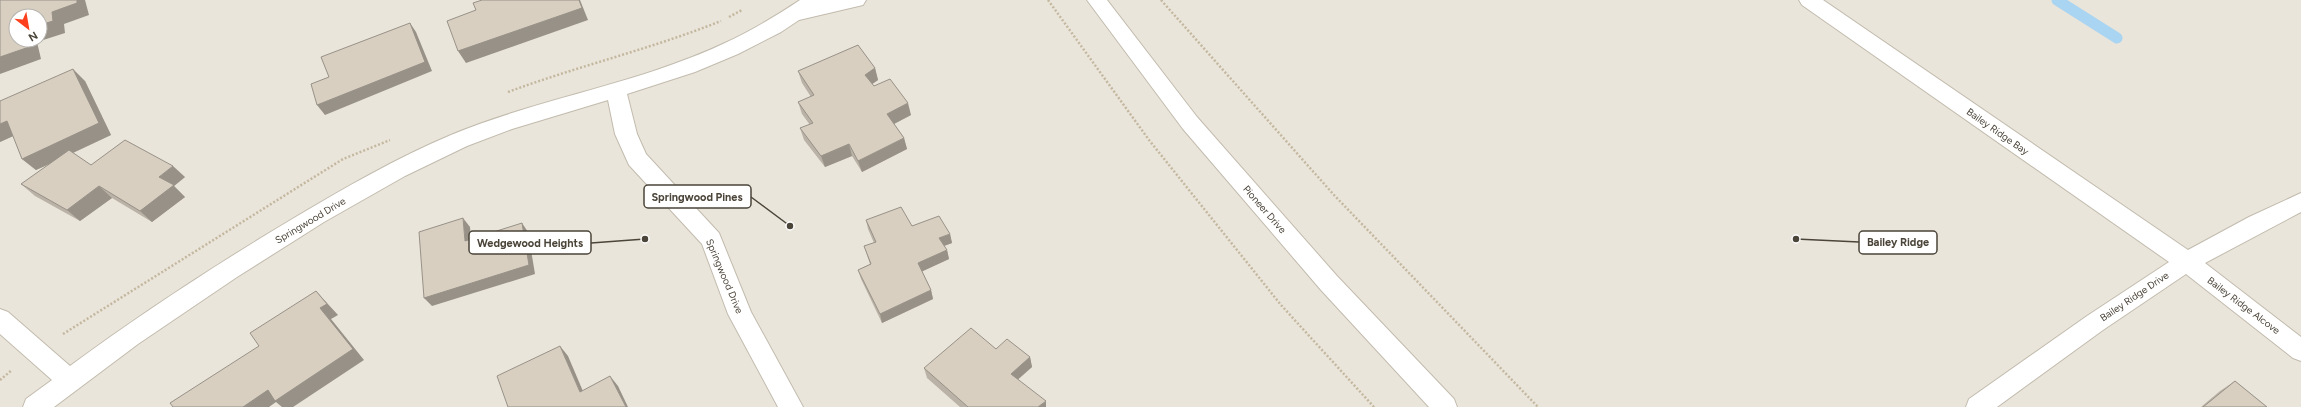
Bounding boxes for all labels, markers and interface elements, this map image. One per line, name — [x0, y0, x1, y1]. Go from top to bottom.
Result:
north arrow — [8, 8, 48, 48]
text: N — [26, 28, 40, 44]
street label: Bailey Ridge Bay — [1964, 105, 2032, 158]
street label: Pioneer Drive — [1240, 183, 1289, 236]
callout: Springwood Pines — [644, 185, 751, 208]
text: Springwood Pines — [651, 191, 743, 204]
street label: Springwood Drive — [273, 194, 348, 247]
callout: Wedgewood Heights — [469, 231, 591, 254]
callout: Bailey Ridge — [1859, 231, 1937, 254]
text: Bailey Ridge — [1867, 236, 1929, 249]
text: Wedgewood Heights — [477, 237, 583, 250]
street label: Springwood Drive — [703, 237, 746, 316]
street label: Bailey Ridge Drive — [2097, 268, 2172, 324]
street label: Bailey Ridge Alcove — [2205, 274, 2283, 337]

